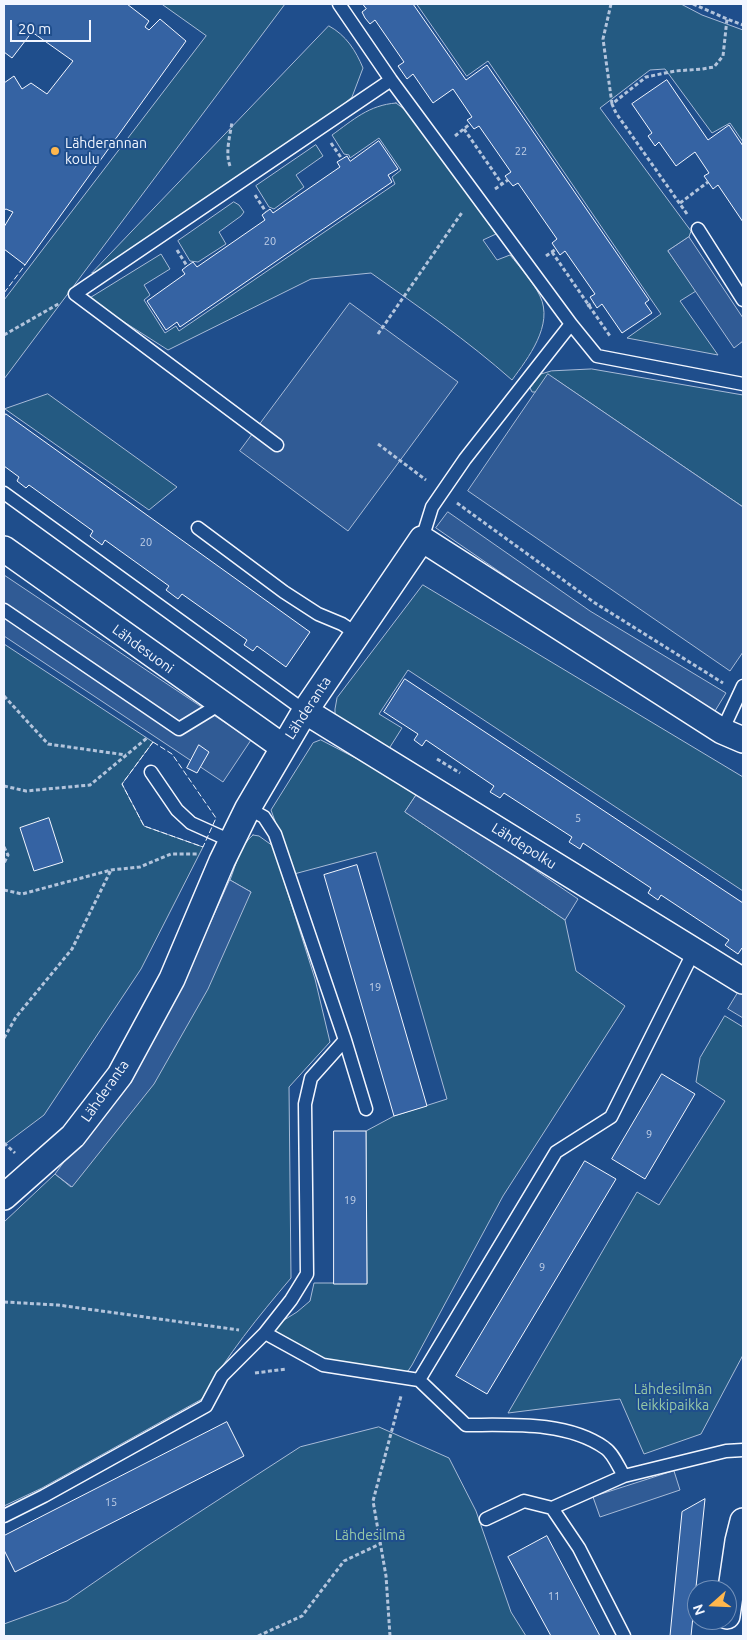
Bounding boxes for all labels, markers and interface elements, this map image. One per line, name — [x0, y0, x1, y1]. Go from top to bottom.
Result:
scale bar — [12, 10, 94, 42]
text: 20 m — [18, 20, 51, 37]
place label: Lähderannan koulu — [65, 135, 147, 168]
house number: 22 — [515, 144, 527, 158]
marker: Lähderannan koulu — [49, 145, 61, 157]
house number: 20 — [264, 234, 276, 248]
house number: 20 — [140, 535, 152, 549]
street label: Lähdesuoni — [109, 621, 177, 677]
street label: Lähderanta — [282, 673, 334, 743]
house number: 5 — [575, 811, 581, 825]
street label: Lähdepolku — [488, 819, 560, 873]
house number: 19 — [369, 980, 381, 994]
street label: Lähderanta — [78, 1057, 132, 1125]
house number: 9 — [646, 1127, 652, 1141]
house number: 19 — [344, 1193, 356, 1207]
house number: 9 — [539, 1260, 545, 1274]
park label: Lähdesilmän leikkipaikka — [634, 1381, 712, 1414]
house number: 15 — [105, 1495, 117, 1509]
park label: Lähdesilmä — [335, 1527, 405, 1543]
north arrow — [687, 1580, 737, 1630]
house number: 11 — [548, 1589, 560, 1603]
text: N — [690, 1602, 708, 1617]

